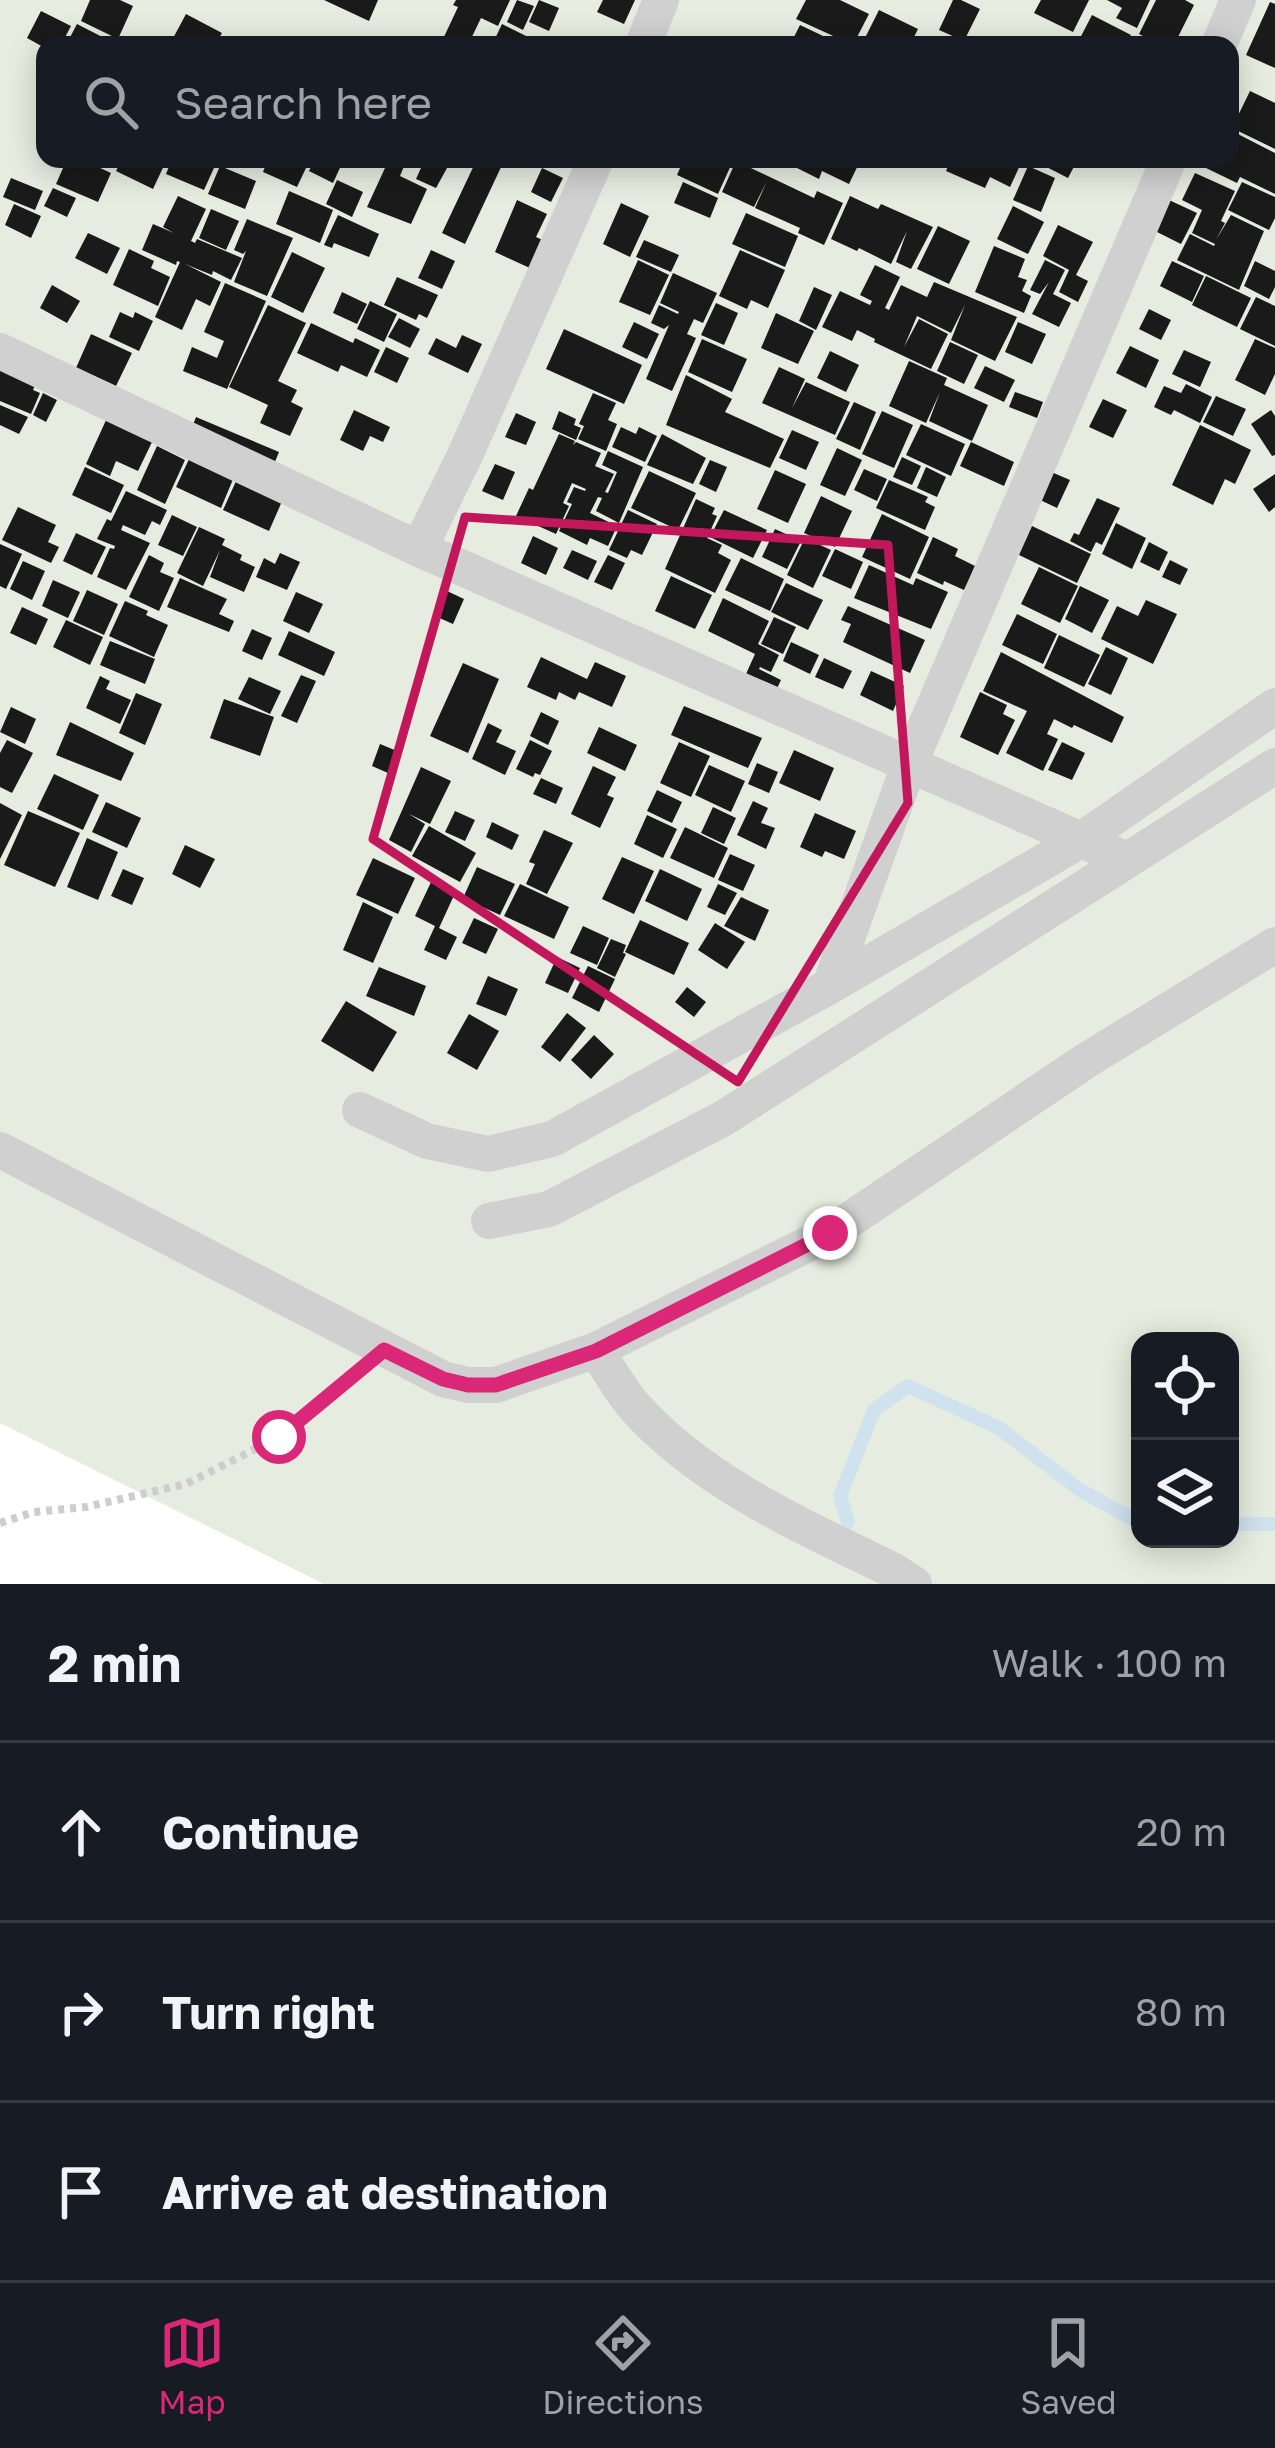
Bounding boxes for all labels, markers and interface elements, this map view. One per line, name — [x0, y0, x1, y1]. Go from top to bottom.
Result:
search box — [36, 36, 1239, 168]
icon: search — [78, 69, 144, 135]
text: Search here — [174, 75, 432, 129]
route end — [803, 1206, 857, 1260]
map controls — [1131, 1332, 1239, 1548]
button: locate — [1131, 1332, 1239, 1440]
route start — [252, 1410, 306, 1464]
button: layers — [1131, 1440, 1239, 1548]
text: 2 min — [48, 1632, 181, 1693]
text: Walk · 100 m — [992, 1639, 1227, 1686]
icon: ahead — [48, 1799, 114, 1865]
text: Continue — [162, 1805, 359, 1859]
text: 20 m — [1136, 1808, 1227, 1855]
icon: right — [48, 1979, 114, 2045]
text: Turn right — [162, 1985, 375, 2039]
text: 80 m — [1135, 1988, 1227, 2035]
icon: arrive — [48, 2159, 114, 2225]
text: Arrive at destination — [162, 2165, 608, 2219]
tab: Map — [158, 2310, 226, 2421]
tab: Directions — [542, 2310, 704, 2421]
tab: Saved — [1020, 2310, 1117, 2421]

